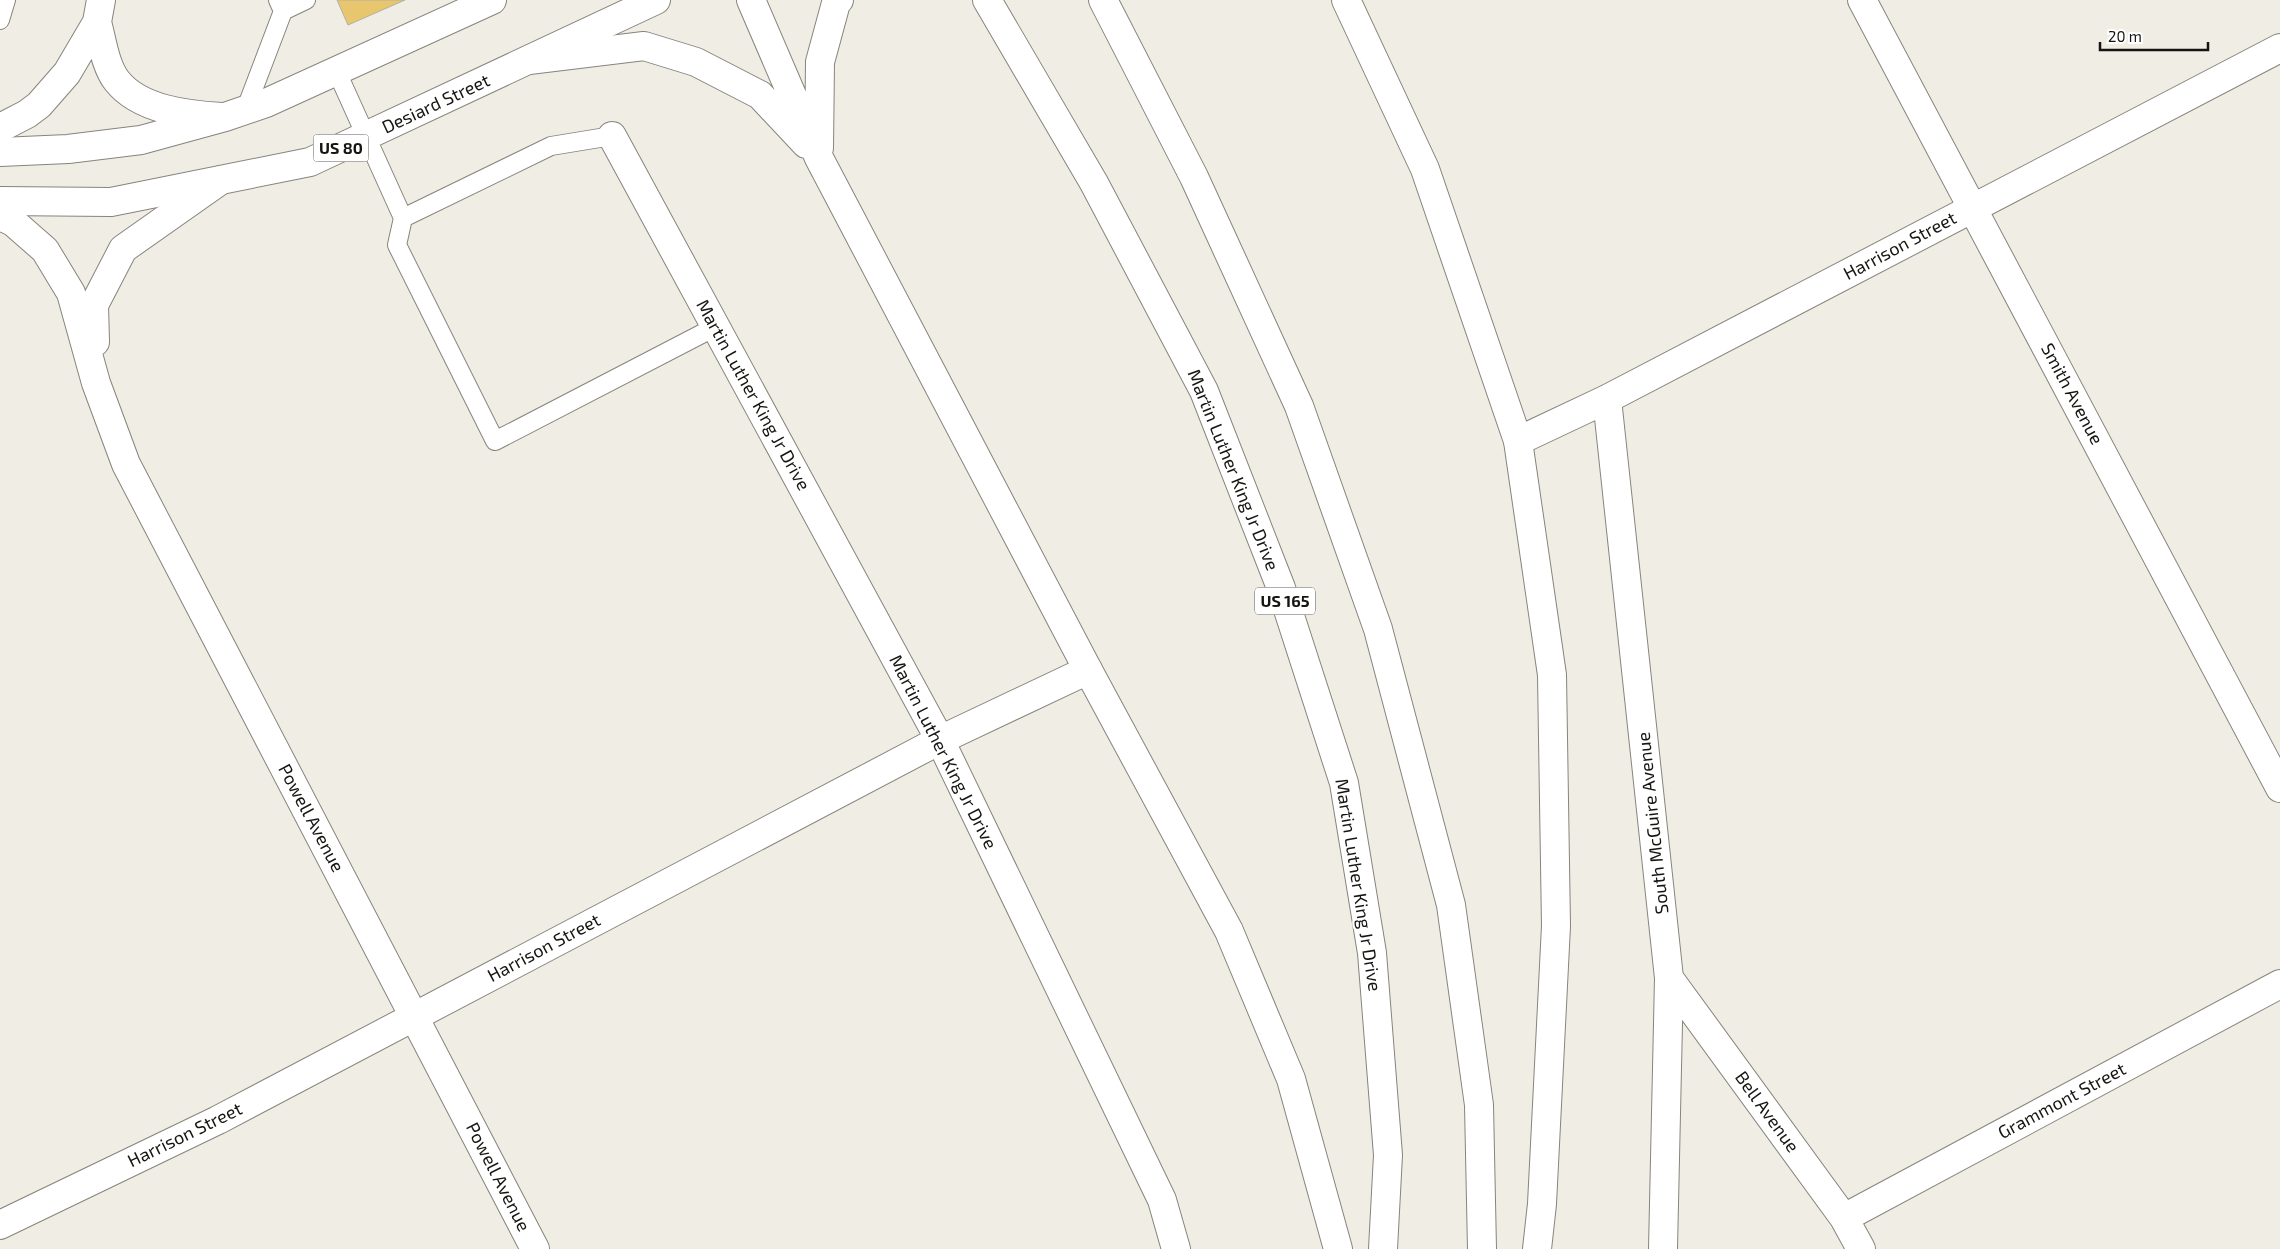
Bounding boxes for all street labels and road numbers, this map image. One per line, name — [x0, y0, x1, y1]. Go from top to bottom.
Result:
street label: Desiard Street — [378, 68, 493, 138]
road number: US 80 — [314, 134, 368, 162]
street label: Harrison Street — [1839, 206, 1960, 284]
street label: Martin Luther King Jr Drive — [692, 295, 816, 494]
street label: Smith Avenue — [2037, 339, 2109, 448]
street label: Martin Luther King Jr Drive — [1183, 366, 1284, 573]
road number: US 165 — [1255, 588, 1315, 614]
street label: Martin Luther King Jr Drive — [885, 651, 1002, 852]
street label: South McGuire Avenue — [1631, 731, 1673, 915]
street label: Powell Avenue — [274, 760, 350, 875]
street label: Martin Luther King Jr Drive — [1331, 777, 1387, 993]
street label: Harrison Street — [483, 908, 604, 986]
street label: Grammont Street — [1994, 1057, 2129, 1143]
street label: Bell Avenue — [1731, 1067, 1805, 1156]
street label: Harrison Street — [124, 1097, 246, 1171]
street label: Powell Avenue — [462, 1118, 536, 1235]

